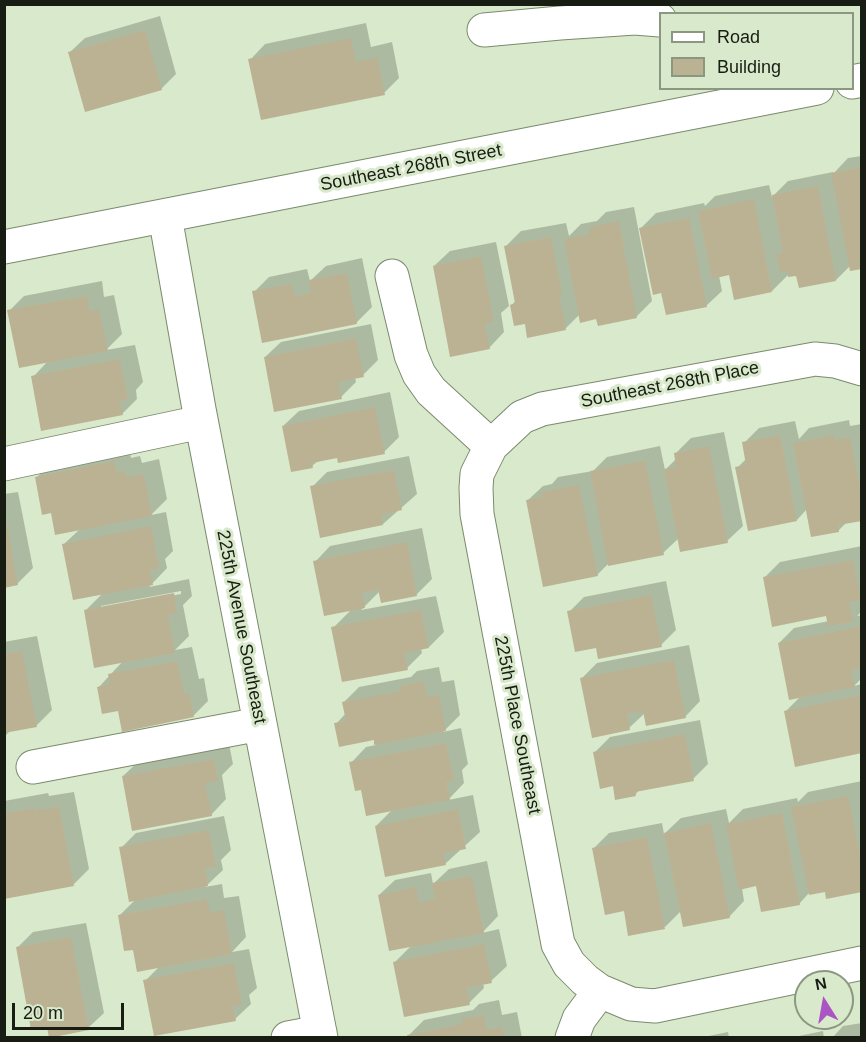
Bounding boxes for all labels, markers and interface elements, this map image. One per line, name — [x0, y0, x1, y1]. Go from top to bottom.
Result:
legend — [659, 12, 854, 90]
text: Road — [717, 27, 760, 47]
text: Building — [717, 57, 781, 77]
street label: Southeast 268th Street — [319, 140, 503, 196]
street label: Southeast 268th Place — [579, 357, 761, 413]
street label: 225th Avenue Southeast — [212, 528, 270, 726]
street label: 225th Place Southeast — [489, 634, 545, 816]
north arrow — [794, 970, 854, 1030]
text: N — [814, 974, 828, 993]
scale bar — [15, 991, 128, 1029]
text: 20 m — [23, 1003, 63, 1023]

